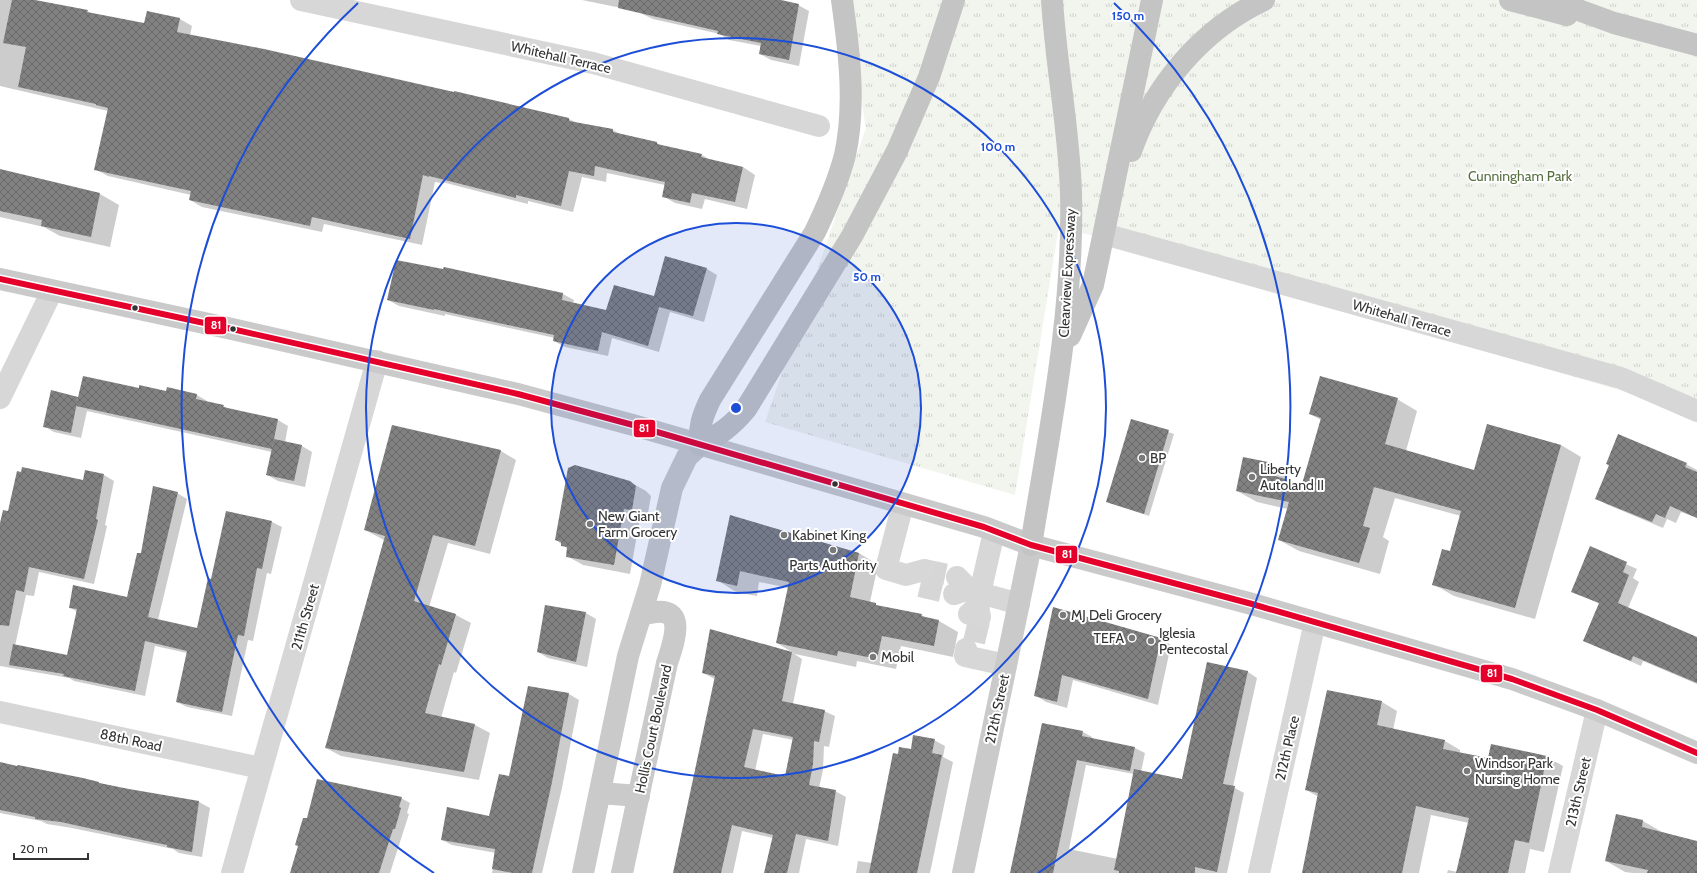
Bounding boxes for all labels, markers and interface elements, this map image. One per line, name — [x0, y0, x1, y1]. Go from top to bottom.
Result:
text: 150 m — [1112, 8, 1144, 23]
street label: Whitehall Terrace — [509, 37, 613, 77]
text: 100 m — [981, 139, 1015, 154]
park label: Cunningham Park — [1468, 167, 1573, 185]
street label: Clearview Expressway — [1055, 208, 1079, 338]
text: 50 m — [853, 269, 881, 284]
street label: Whitehall Terrace — [1350, 295, 1454, 341]
unlabelled marker — [130, 303, 140, 313]
line badge: 81 — [204, 316, 227, 335]
text: 81 — [211, 318, 221, 332]
unlabelled marker — [228, 324, 238, 334]
centre of rings — [729, 401, 743, 415]
line badge: 81 — [633, 419, 656, 438]
text: 81 — [639, 421, 649, 435]
place label: BP — [1150, 449, 1166, 467]
marker: BP — [1137, 453, 1147, 463]
place label: Liberty Autoland II — [1260, 460, 1324, 494]
marker: Liberty Autoland II — [1247, 472, 1257, 482]
unlabelled marker — [830, 479, 840, 489]
place label: New Giant Farm Grocery — [598, 507, 677, 541]
marker: New Giant Farm Grocery — [585, 519, 595, 529]
place label: Kabinet King — [792, 526, 867, 544]
marker: Kabinet King — [779, 530, 789, 540]
marker: Parts Authority — [828, 545, 838, 555]
line badge: 81 — [1055, 545, 1078, 564]
text: 81 — [1062, 547, 1072, 561]
place label: Parts Authority — [789, 556, 877, 574]
street label: 211th Street — [287, 582, 323, 652]
place label: MJ Deli Grocery — [1071, 606, 1162, 624]
marker: MJ Deli Grocery — [1058, 610, 1068, 620]
place label: Iglesia Pentecostal — [1159, 624, 1229, 658]
place label: TEFA — [1094, 629, 1124, 647]
marker: TEFA — [1127, 633, 1137, 643]
marker: Iglesia Pentecostal — [1146, 636, 1156, 646]
place label: Mobil — [881, 648, 915, 666]
marker: Mobil — [868, 652, 878, 662]
street label: Hollis Court Boulevard — [631, 663, 675, 795]
line badge: 81 — [1480, 664, 1503, 683]
text: 81 — [1487, 666, 1497, 680]
street label: 212th Street — [981, 672, 1013, 745]
street label: 212th Place — [1271, 714, 1303, 782]
street label: 88th Road — [98, 725, 164, 755]
place label: Windsor Park Nursing Home — [1475, 754, 1560, 788]
street label: 213th Street — [1561, 755, 1595, 829]
marker: Windsor Park Nursing Home — [1462, 766, 1472, 776]
scale bar — [14, 835, 88, 861]
text: 20 m — [20, 841, 48, 856]

